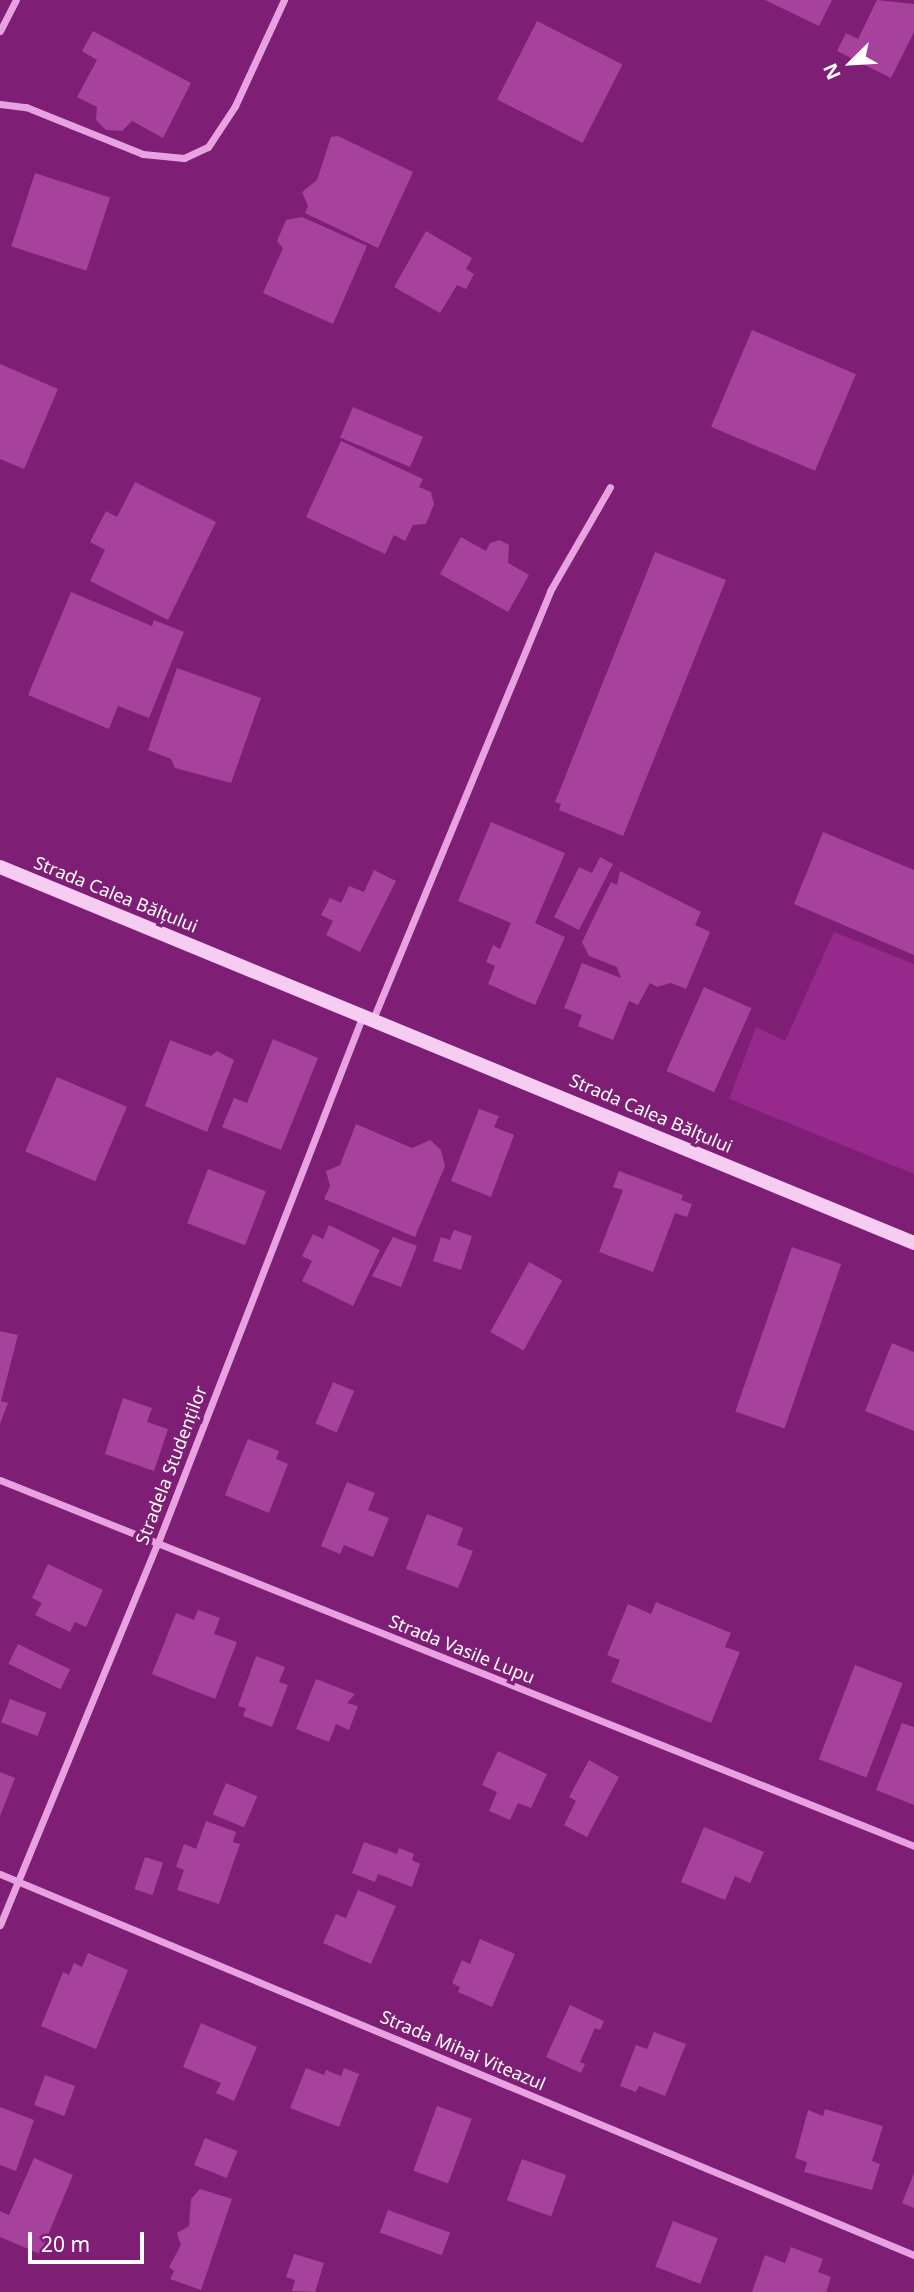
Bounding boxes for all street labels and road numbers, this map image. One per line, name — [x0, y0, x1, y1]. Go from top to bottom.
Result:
street label: Strada Calea Bălțului — [31, 851, 201, 937]
street label: Strada Calea Bălțului — [566, 1069, 736, 1157]
street label: Stradela Studenților — [131, 1383, 211, 1547]
street label: Strada Vasile Lupu — [386, 1610, 538, 1688]
street label: Strada Mihai Viteazul — [377, 2005, 549, 2095]

